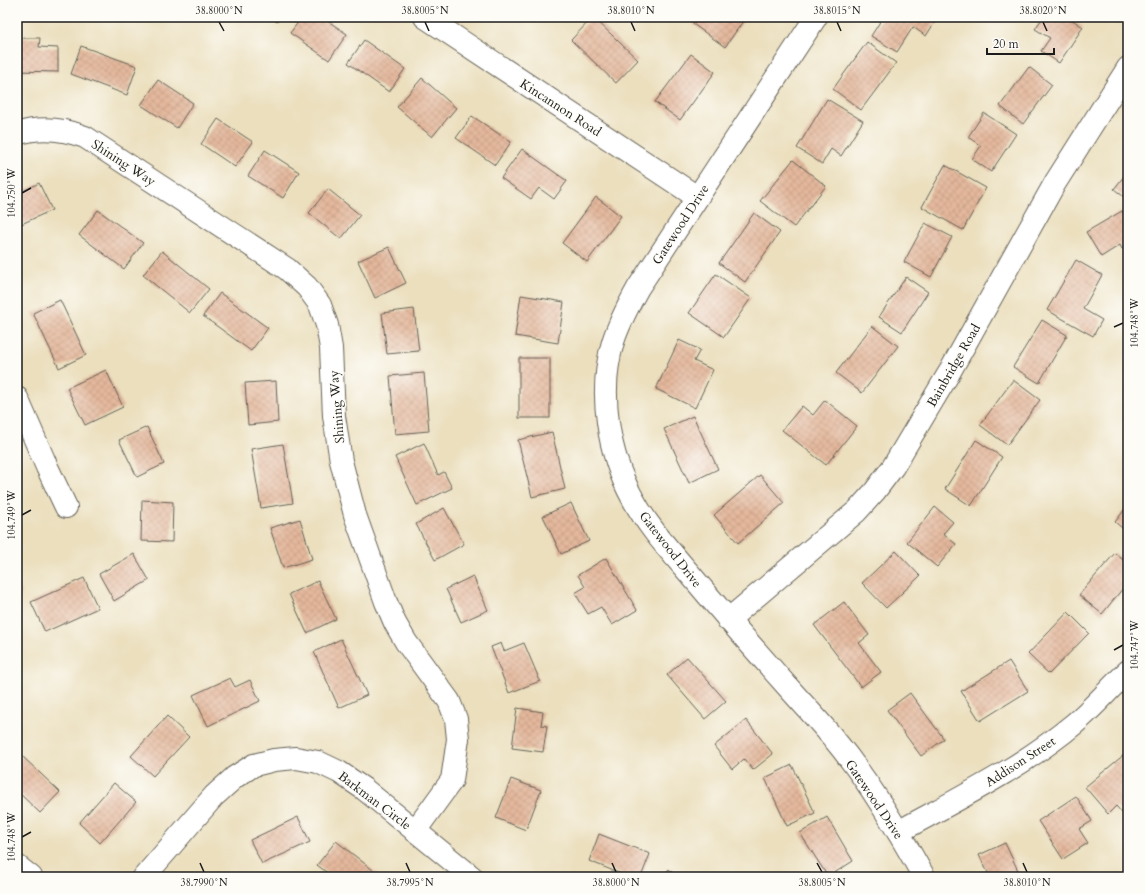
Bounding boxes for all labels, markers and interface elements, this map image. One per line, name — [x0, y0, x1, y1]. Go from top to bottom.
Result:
text: 38.8000°N — [196, 4, 243, 18]
text: 38.8005°N — [402, 4, 449, 18]
text: 38.8010°N — [608, 4, 655, 18]
text: 38.8015°N — [814, 4, 861, 18]
text: 38.8020°N — [1020, 4, 1067, 18]
scale bar — [987, 30, 1054, 56]
text: 20 m — [993, 36, 1020, 52]
street label: Kincannon Road — [516, 75, 605, 141]
street label: Shining Way — [88, 135, 159, 190]
text: 104.750°W — [5, 167, 19, 218]
street label: Gatewood Drive — [648, 181, 714, 268]
text: 104.748°W — [1128, 297, 1142, 348]
street label: Bainbridge Road — [923, 321, 985, 410]
street label: Shining Way — [325, 369, 349, 444]
text: 104.749°W — [5, 489, 19, 540]
street label: Gatewood Drive — [635, 508, 706, 592]
text: 104.747°W — [1128, 619, 1142, 670]
street label: Addison Street — [982, 732, 1059, 791]
street label: Gatewood Drive — [841, 756, 907, 843]
street label: Barkman Circle — [334, 767, 415, 834]
text: 104.748°W — [5, 811, 19, 862]
text: 38.7990°N — [181, 876, 228, 890]
text: 38.7995°N — [387, 876, 434, 890]
text: 38.8000°N — [593, 876, 640, 890]
text: 38.8005°N — [799, 876, 846, 890]
text: 38.8010°N — [1004, 876, 1051, 890]

